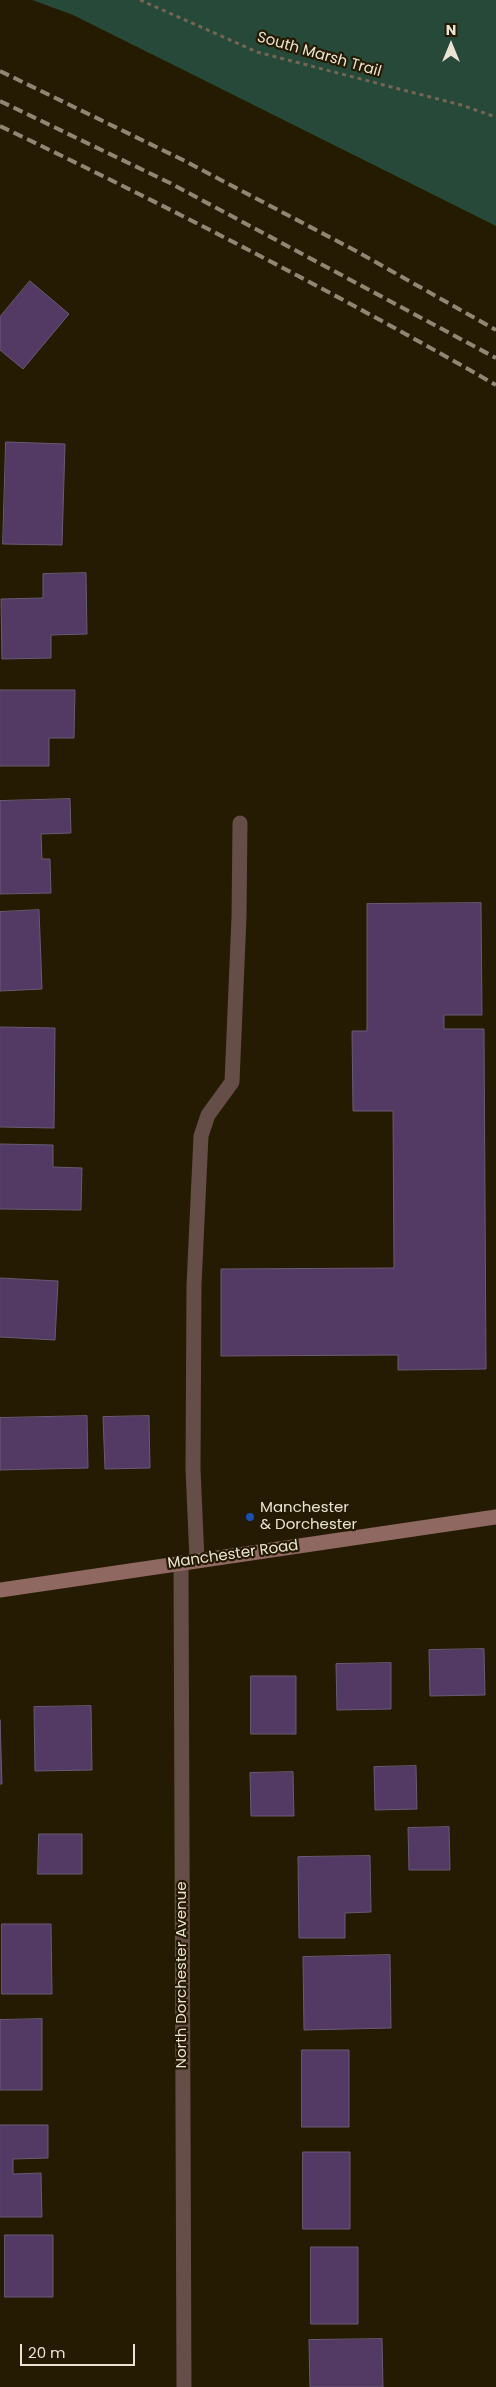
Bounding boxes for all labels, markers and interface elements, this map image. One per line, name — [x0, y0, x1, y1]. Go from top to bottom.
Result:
north arrow — [426, 20, 476, 70]
text: N — [446, 20, 456, 40]
street label: South Marsh Trail — [255, 29, 383, 81]
place label: Manchester & Dorchester — [260, 1499, 357, 1534]
marker: Manchester & Dorchester — [244, 1511, 256, 1523]
street label: Manchester Road — [166, 1537, 300, 1573]
street label: North Dorchester Avenue — [173, 1881, 191, 2069]
scale bar — [22, 2334, 138, 2366]
text: 20 m — [28, 2342, 66, 2363]

